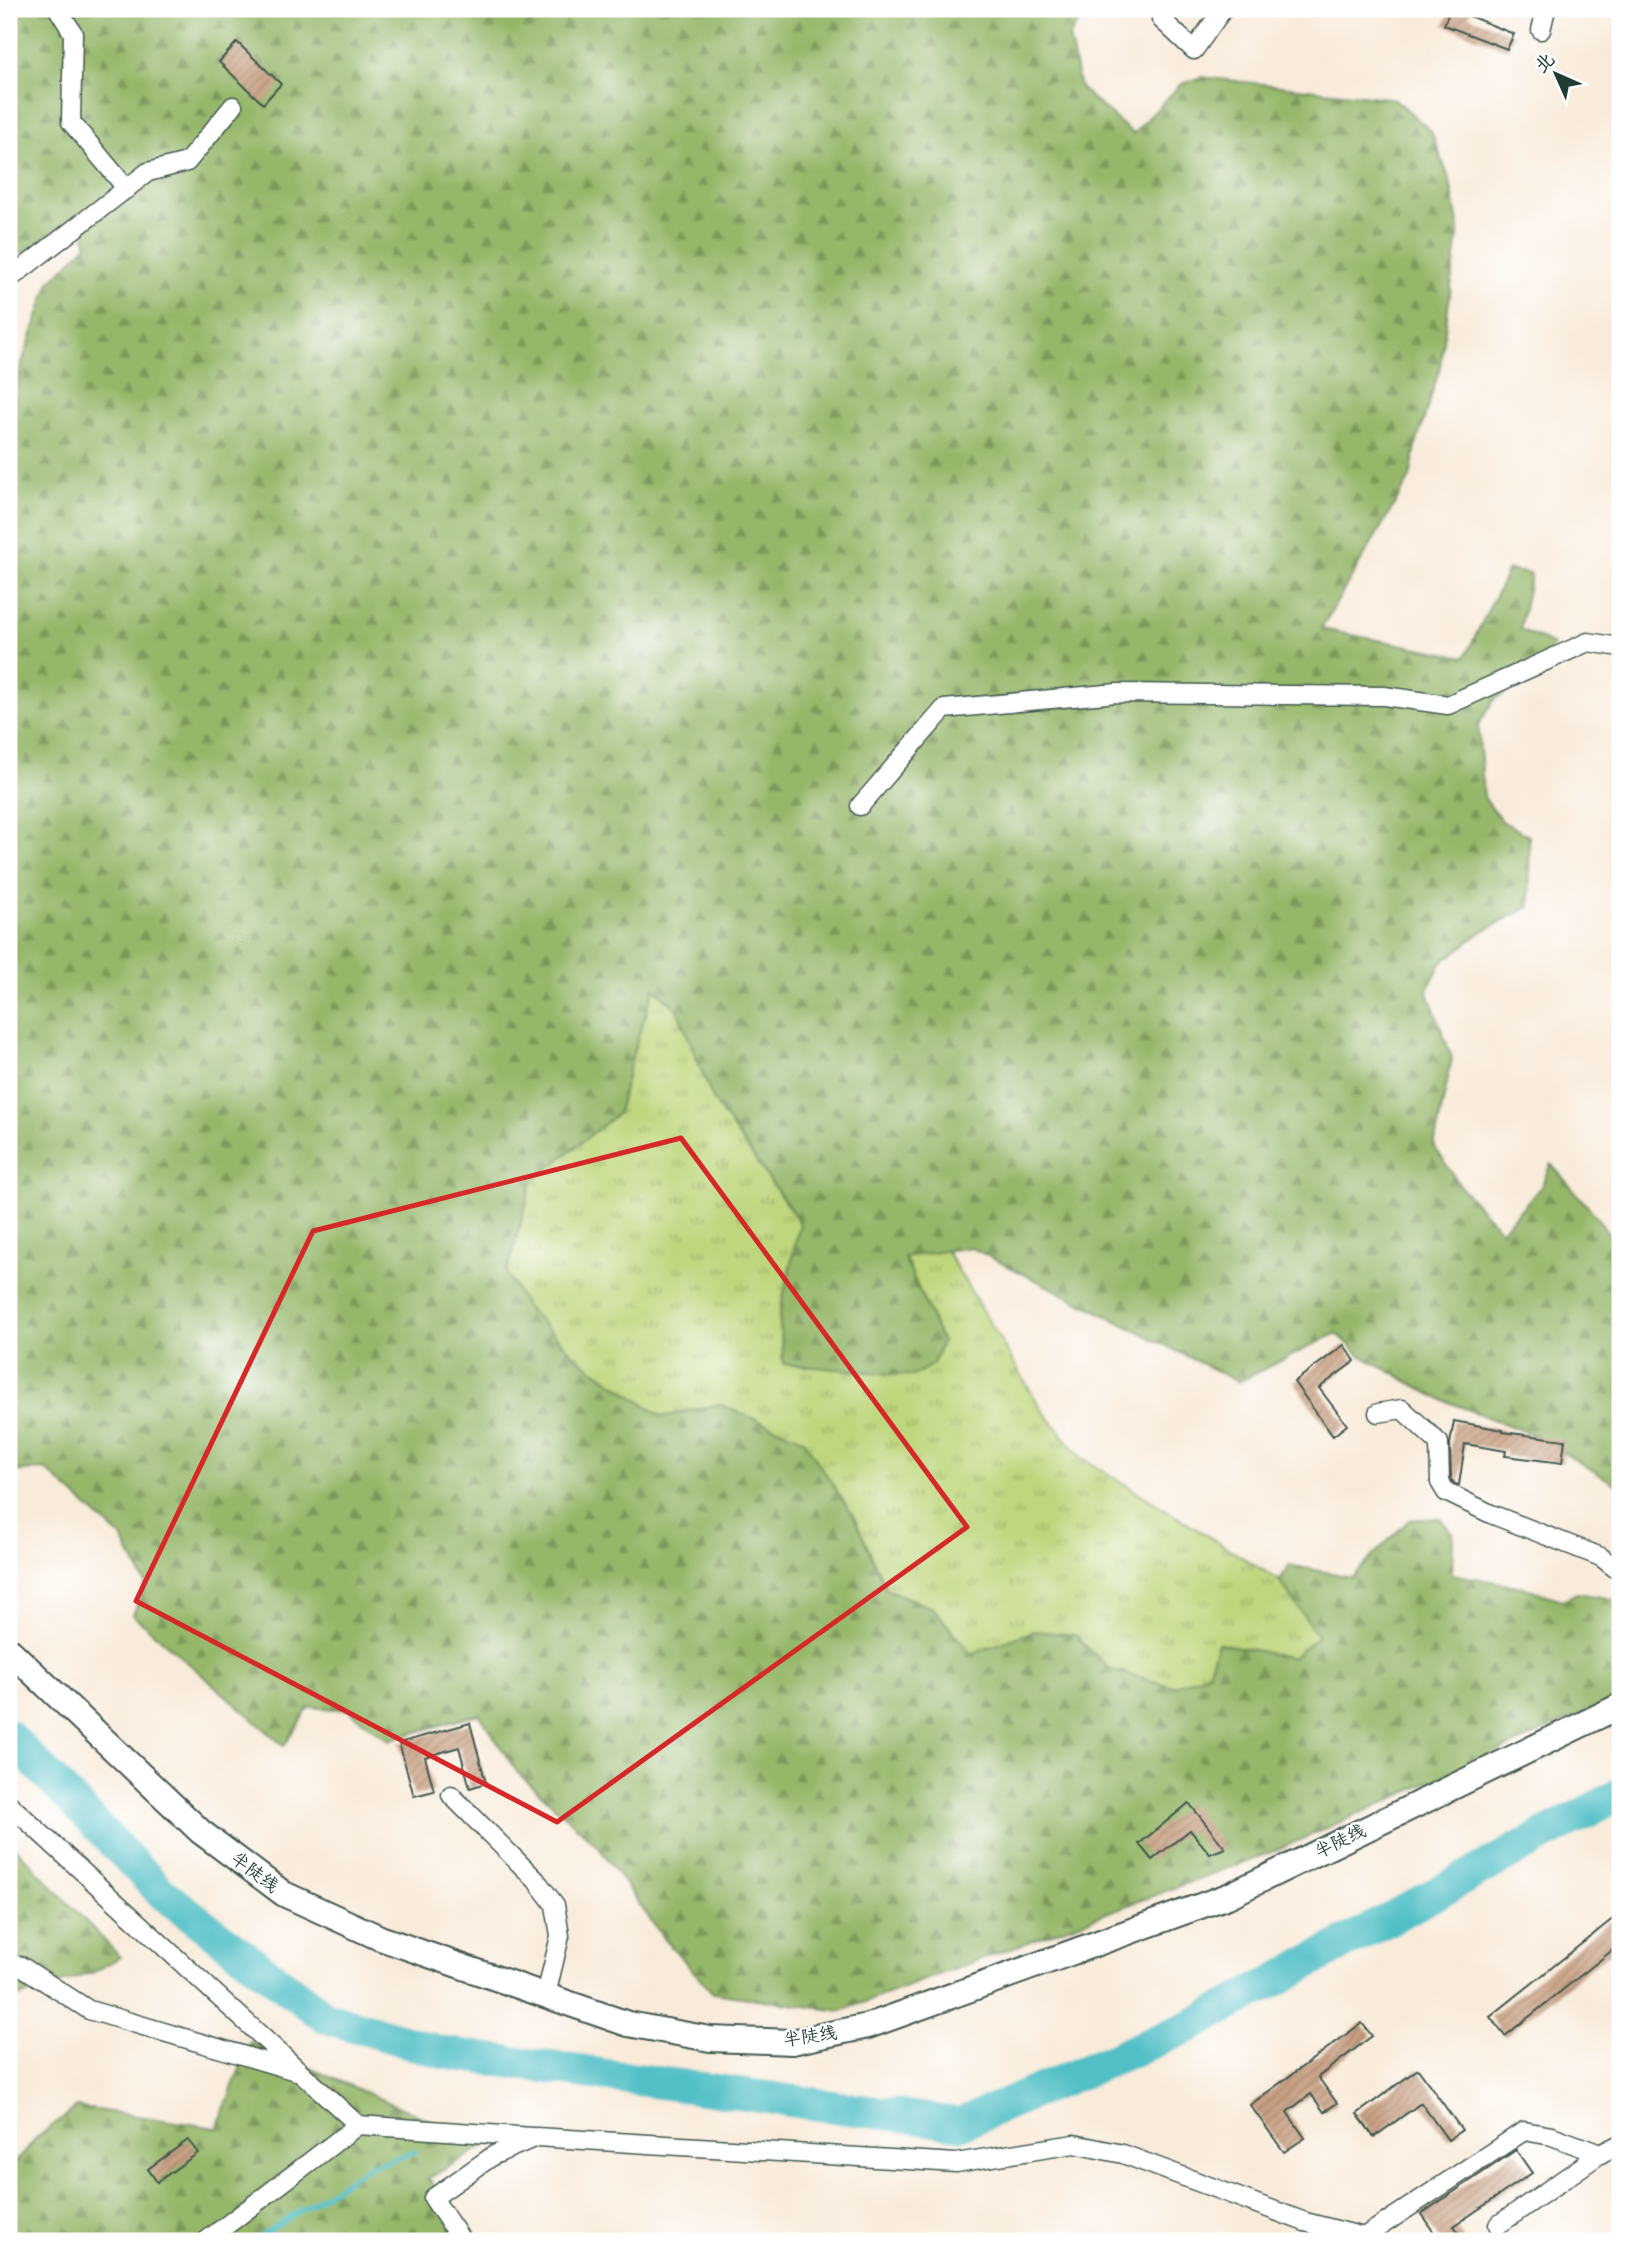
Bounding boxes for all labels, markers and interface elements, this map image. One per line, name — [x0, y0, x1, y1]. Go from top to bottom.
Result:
north arrow — [1520, 38, 1590, 108]
text: 北 — [1529, 47, 1559, 77]
street label: 半陡线 — [1310, 1818, 1369, 1863]
street label: 半陡线 — [227, 1846, 284, 1897]
street label: 半陡线 — [782, 2020, 838, 2051]

